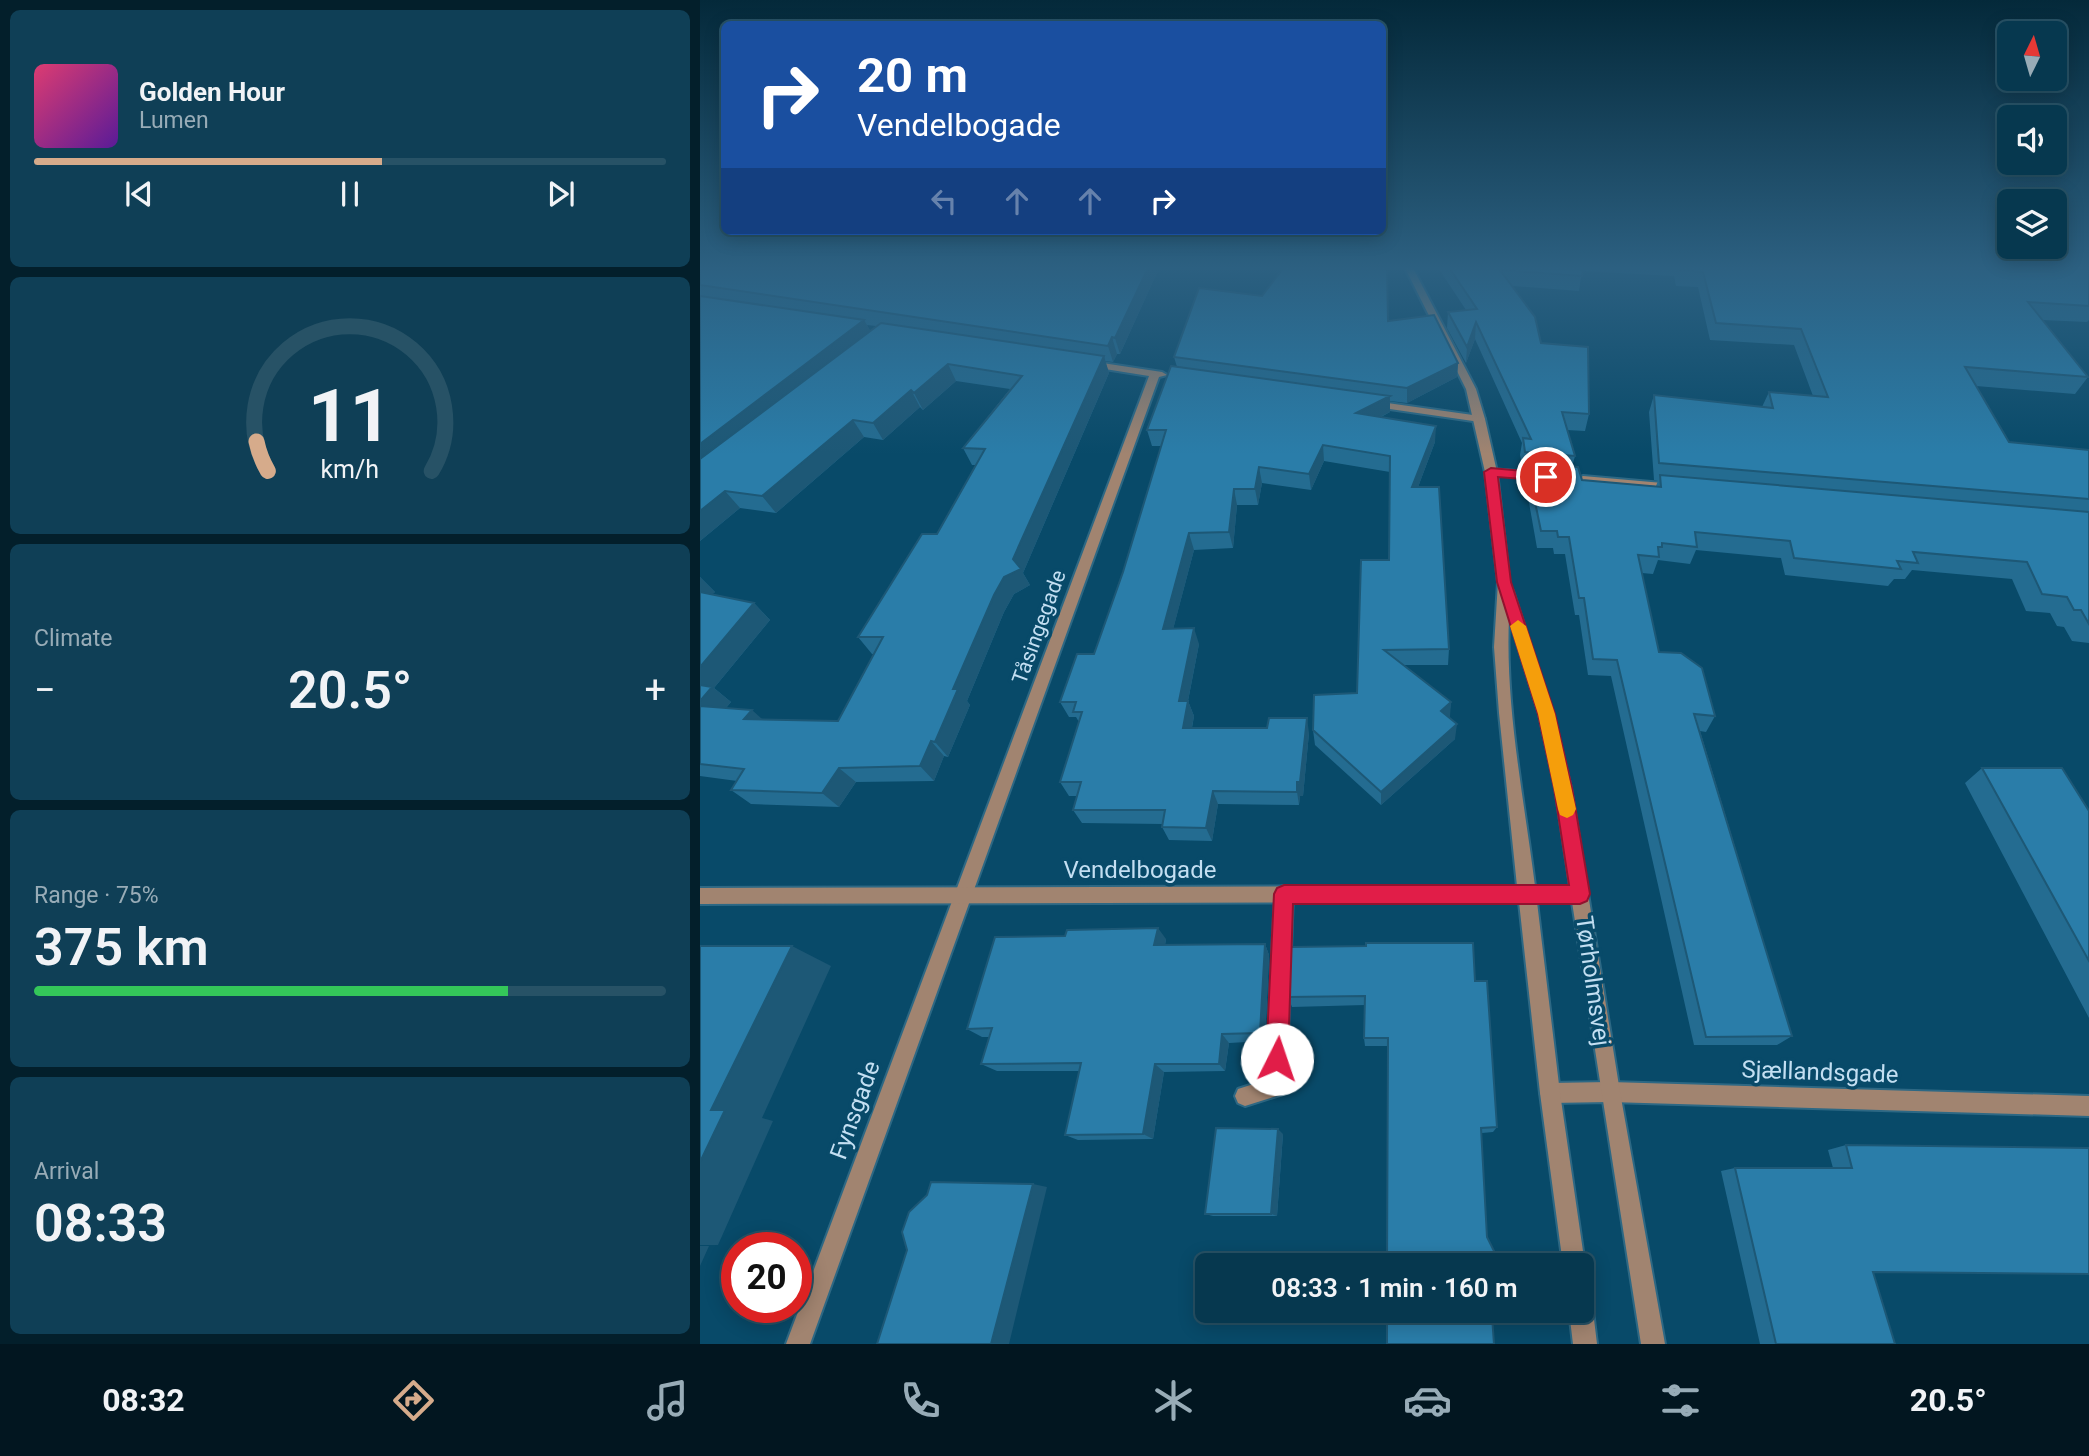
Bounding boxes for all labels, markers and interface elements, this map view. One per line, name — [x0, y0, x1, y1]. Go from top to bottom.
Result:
north arrow — [1997, 21, 2067, 91]
map controls — [1997, 21, 2067, 259]
text: 20 m — [857, 47, 968, 104]
icon: right — [742, 49, 833, 140]
text: Golden Hour — [139, 77, 285, 107]
button: sound — [1997, 105, 2067, 175]
text: Vendelbogade — [857, 106, 1061, 144]
text: Lumen — [139, 107, 209, 134]
icon: previous — [120, 175, 158, 213]
icon: pause — [331, 175, 369, 213]
icon: next — [542, 175, 580, 213]
icon: left — [925, 182, 963, 220]
icon: ahead — [998, 182, 1036, 220]
icon: ahead — [1071, 182, 1109, 220]
icon: right — [1144, 182, 1182, 220]
button: layers — [1997, 189, 2067, 259]
text: 11 — [308, 374, 392, 460]
pin — [1516, 447, 1576, 507]
text: km/h — [321, 455, 379, 484]
icon: arrive — [1527, 458, 1565, 496]
street label: Tåsingegade — [1007, 567, 1071, 687]
text: Climate — [34, 625, 113, 652]
text: 20.5° — [288, 660, 412, 721]
text: − — [34, 668, 56, 712]
text: + — [644, 668, 666, 712]
street label: Vendelbogade — [1064, 856, 1216, 884]
text: Range · 75% — [34, 882, 159, 909]
street label: Tørholmsvej — [1570, 914, 1616, 1048]
text: 375 km — [34, 917, 209, 978]
position arrow — [1240, 1022, 1314, 1096]
street label: Sjællandsgade — [1741, 1055, 1899, 1089]
street label: Fynsgade — [824, 1057, 886, 1163]
text: Arrival — [34, 1158, 99, 1185]
text: 08:33 — [34, 1193, 167, 1254]
speed limit sign: 20 — [721, 1232, 812, 1323]
text: 08:33 · 1 min · 160 m — [1271, 1273, 1518, 1303]
icon: directions — [389, 1376, 438, 1425]
icon: music — [643, 1376, 692, 1425]
icon: phone — [896, 1376, 945, 1425]
icon: climate — [1149, 1376, 1198, 1425]
icon: car — [1403, 1376, 1452, 1425]
icon: filters — [1656, 1376, 1705, 1425]
text: 08:32 — [102, 1381, 185, 1419]
text: 20.5° — [1910, 1381, 1987, 1419]

